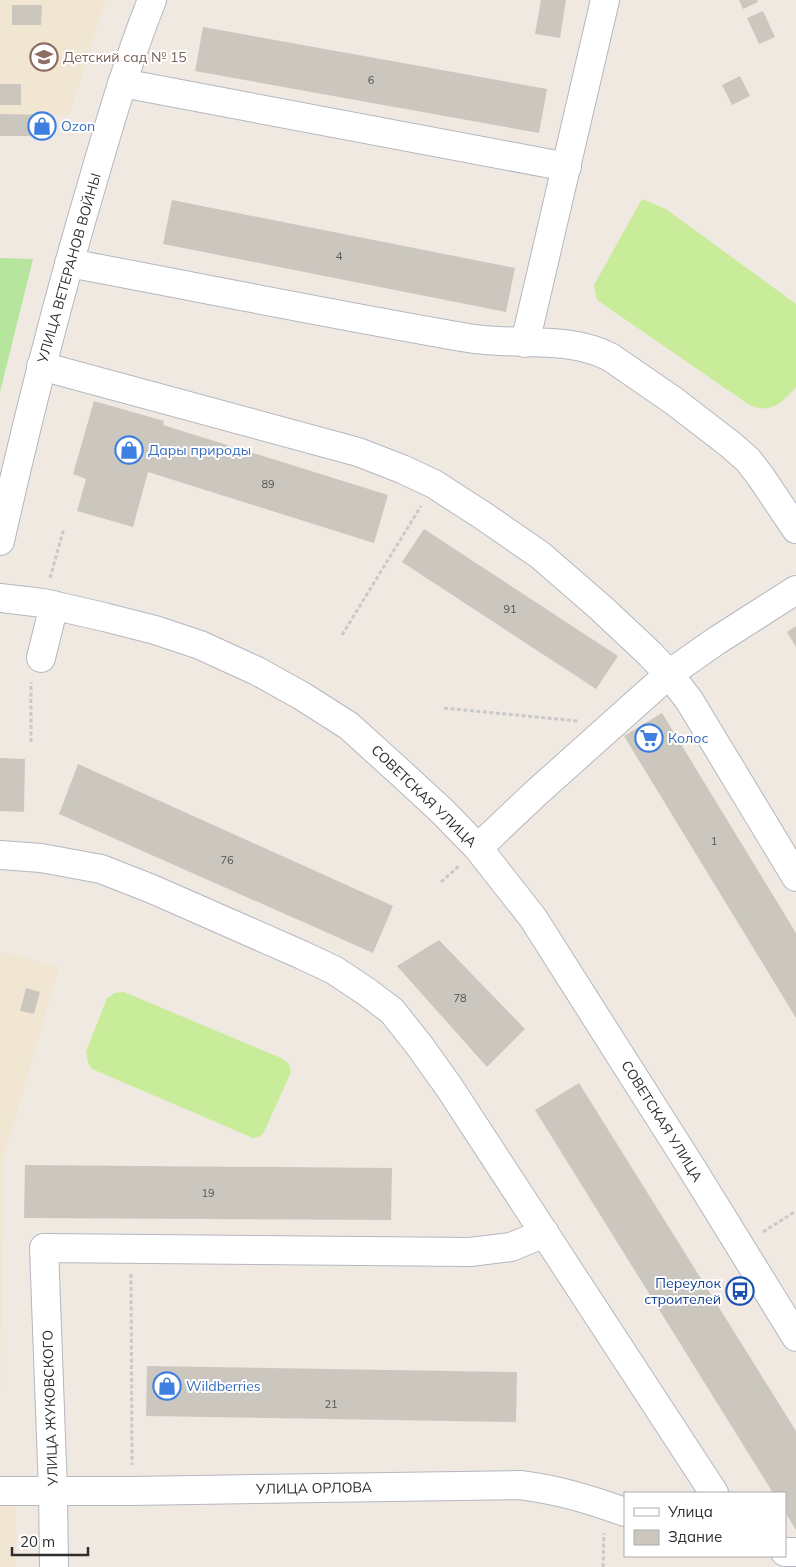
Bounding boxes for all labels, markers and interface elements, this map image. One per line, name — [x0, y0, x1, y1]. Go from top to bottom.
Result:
school or university icon: Детский сад № 15 — [29, 42, 59, 72]
place label: Детский сад № 15 — [63, 48, 187, 66]
house number: 6 — [368, 73, 375, 87]
shop icon: Ozon — [27, 111, 57, 141]
place label: Ozon — [61, 117, 95, 135]
street label: УЛИЦА ВЕТЕРАНОВ ВОЙНЫ — [33, 171, 105, 366]
house number: 4 — [336, 249, 343, 263]
shop icon: Дары природы — [114, 435, 144, 465]
place label: Дары природы — [148, 441, 251, 459]
house number: 89 — [261, 477, 275, 491]
house number: 91 — [503, 602, 517, 616]
supermarket icon: Колос — [634, 723, 664, 753]
place label: Колос — [668, 729, 709, 747]
street label: СОВЕТСКАЯ УЛИЦА — [367, 741, 481, 851]
house number: 1 — [711, 834, 717, 848]
house number: 76 — [220, 853, 234, 867]
house number: 78 — [453, 991, 467, 1005]
street label: СОВЕТСКАЯ УЛИЦА — [617, 1057, 707, 1186]
house number: 19 — [201, 1186, 215, 1200]
place label: Переулок строителей — [644, 1274, 721, 1308]
bus stop icon: Переулок строителей — [725, 1276, 755, 1306]
street label: УЛИЦА ЖУКОВСКОГО — [38, 1330, 62, 1487]
shop icon: Wildberries — [152, 1371, 182, 1401]
place label: Wildberries — [186, 1377, 261, 1395]
house number: 21 — [324, 1397, 338, 1411]
street label: УЛИЦА ОРЛОВА — [255, 1478, 373, 1498]
legend — [624, 1492, 786, 1557]
text: Улица — [667, 1502, 713, 1521]
scale bar — [12, 1524, 89, 1556]
text: Здание — [668, 1527, 722, 1546]
text: 20 m — [20, 1532, 55, 1551]

